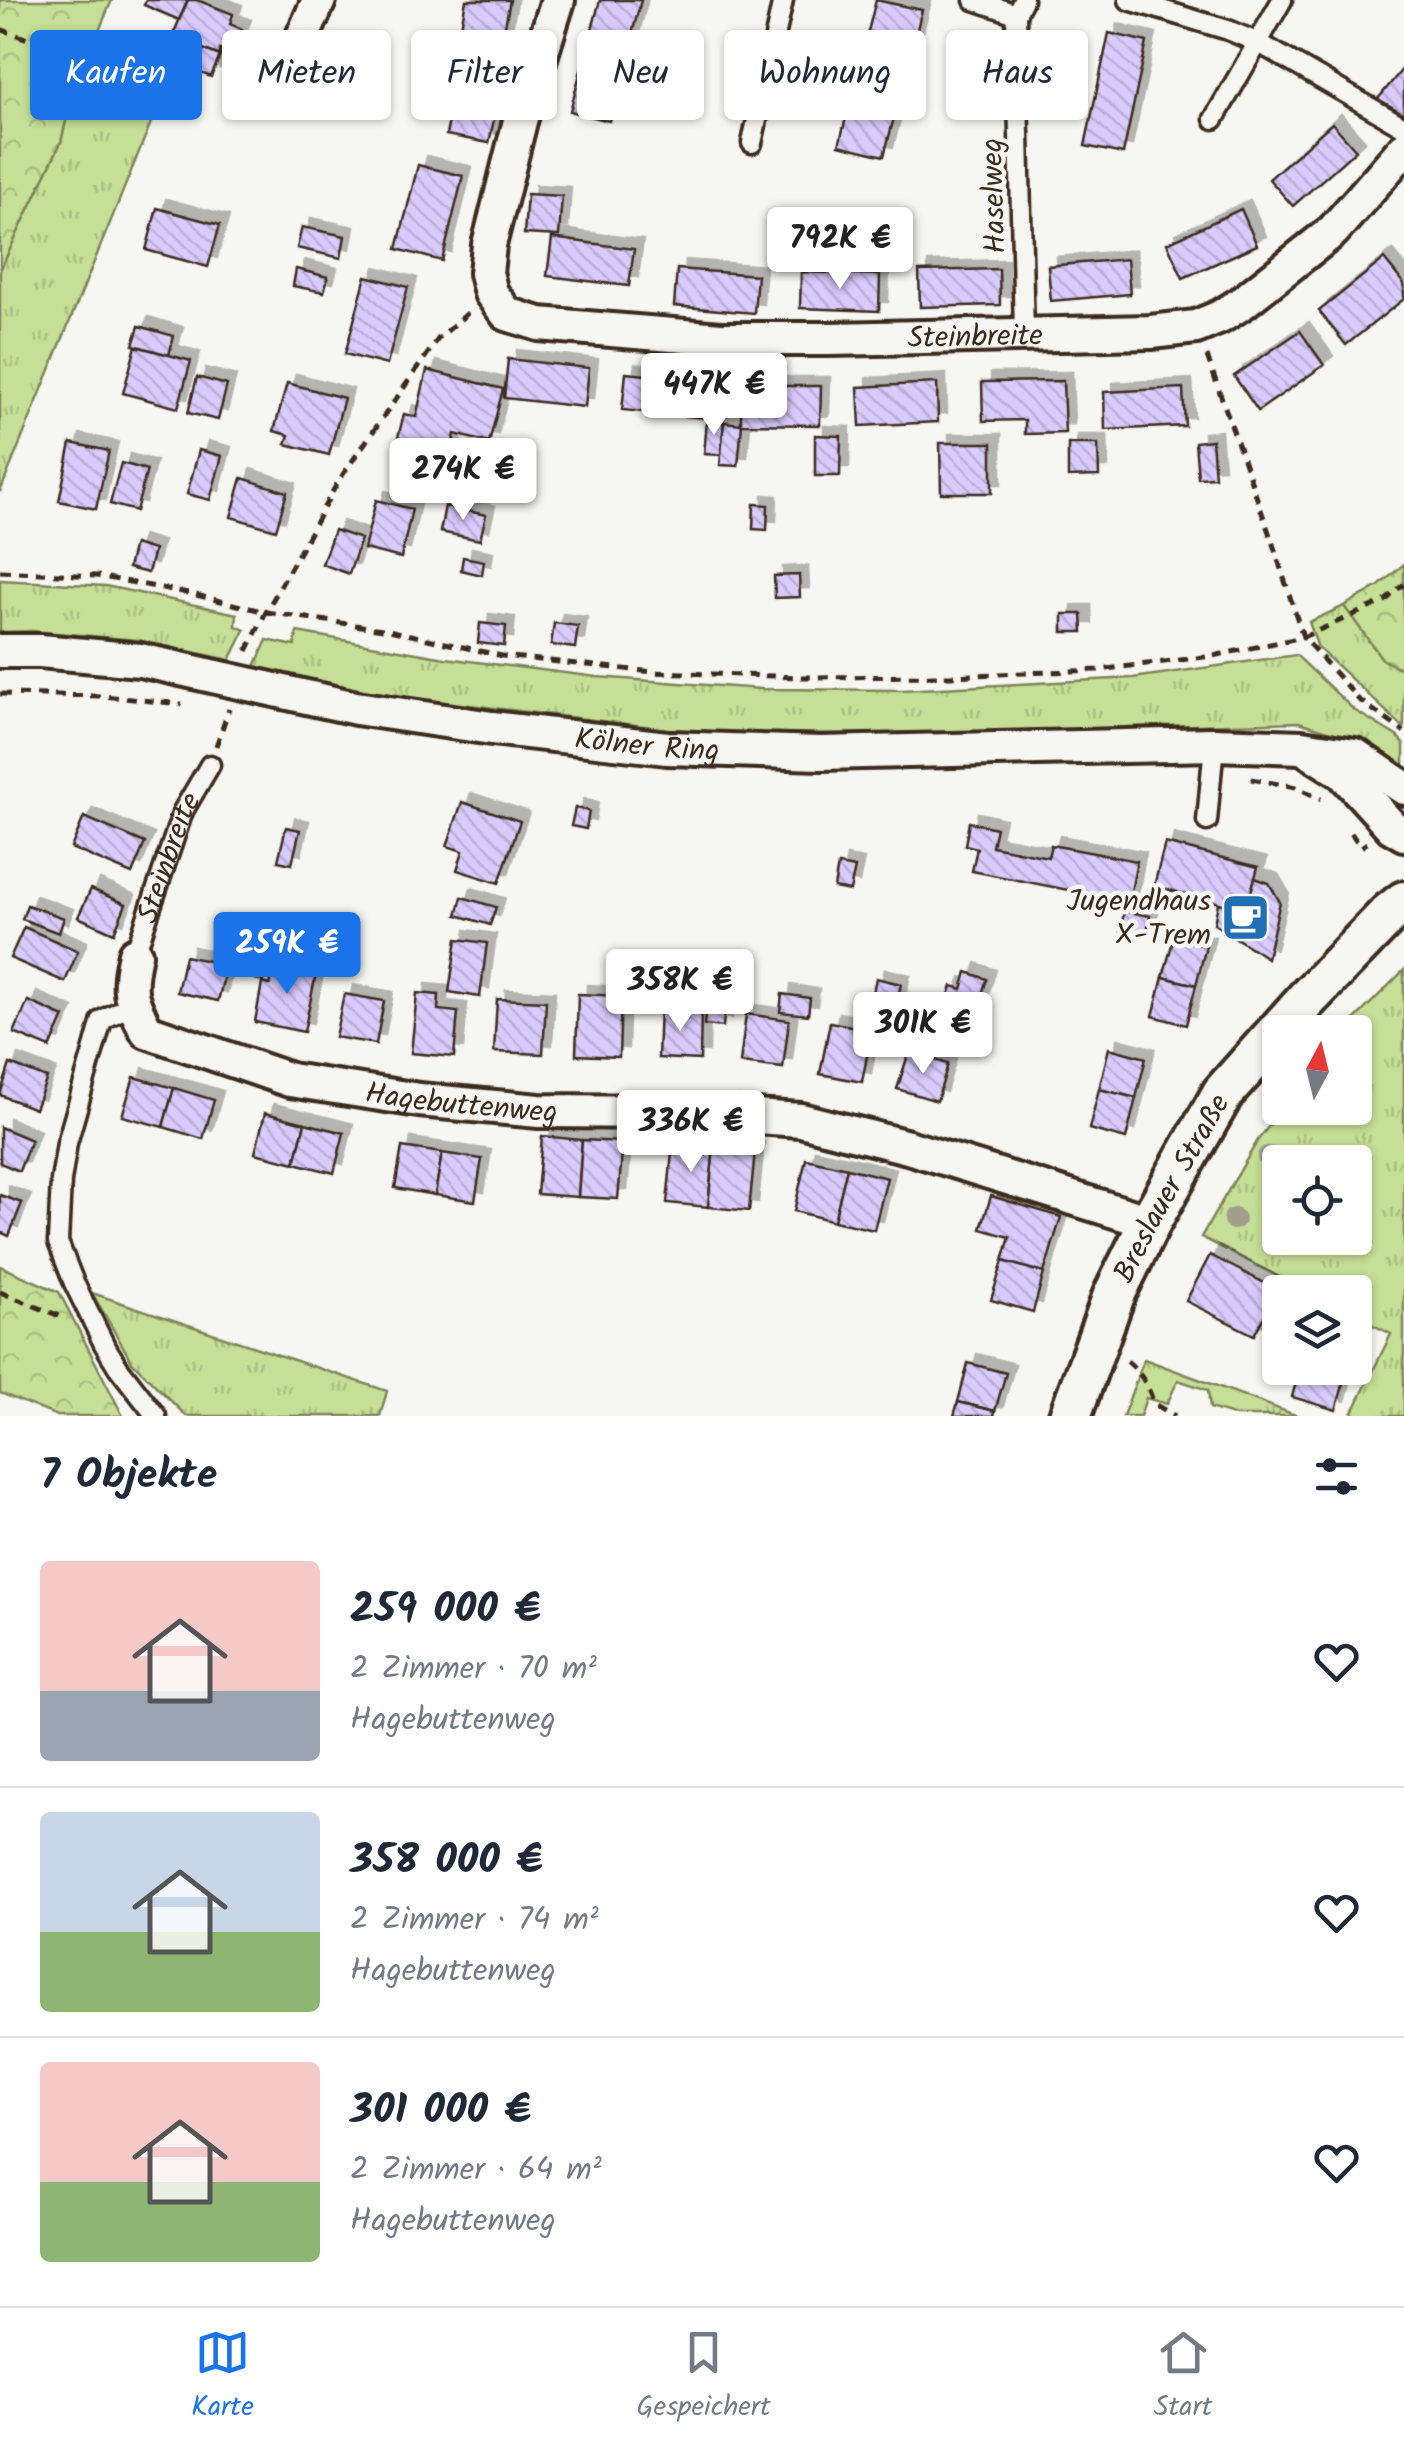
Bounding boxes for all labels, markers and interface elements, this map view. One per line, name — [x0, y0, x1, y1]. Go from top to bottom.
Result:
chip: Kaufen — [30, 30, 202, 120]
chip: Mieten — [222, 30, 391, 120]
chip: Filter — [411, 30, 557, 120]
chip: Neu — [577, 30, 704, 120]
chip: Wohnung — [724, 30, 926, 120]
chip: Haus — [946, 30, 1088, 120]
street label: Haselweg — [969, 137, 1021, 255]
pin: 792K € — [759, 207, 921, 292]
text: 792K € — [789, 214, 891, 265]
street label: Steinbreite — [907, 312, 1043, 363]
pin: 447K € — [633, 353, 795, 438]
text: 447K € — [663, 360, 765, 411]
pin: 274K € — [382, 438, 544, 523]
text: 274K € — [411, 445, 515, 496]
street label: Kölner Ring — [572, 716, 720, 776]
street label: Steinbreite — [125, 783, 215, 930]
place label: Jugendhaus X-Trem — [1066, 878, 1211, 960]
cafe icon: Jugendhaus X-Trem — [1220, 891, 1272, 943]
pin: 259K € — [206, 912, 368, 997]
text: 259K € — [236, 919, 338, 970]
pin: 358K € — [599, 949, 761, 1034]
text: 358K € — [628, 956, 732, 1007]
pin: 301K € — [842, 992, 1004, 1077]
text: 301K € — [875, 999, 971, 1050]
north arrow — [1262, 1015, 1372, 1125]
map controls — [1262, 1015, 1372, 1385]
street label: Hagebuttenweg — [362, 1070, 558, 1137]
street label: Breslauer Straße — [1102, 1085, 1244, 1292]
pin: 336K € — [610, 1090, 772, 1175]
text: 336K € — [639, 1097, 743, 1148]
button: locate — [1262, 1145, 1372, 1255]
button: layers — [1262, 1275, 1372, 1385]
text: 7 Objekte — [40, 1443, 217, 1510]
icon: filters — [1309, 1449, 1364, 1504]
text: 259 000 € — [350, 1577, 541, 1644]
icon: home — [120, 1601, 240, 1721]
icon: heart — [1309, 1634, 1364, 1689]
text: 2 Zimmer · 70 m² — [350, 1644, 597, 1695]
text: Hagebuttenweg — [350, 1695, 556, 1746]
text: 358 000 € — [350, 1828, 543, 1895]
icon: home — [120, 1852, 240, 1972]
icon: heart — [1309, 1885, 1364, 1940]
text: 2 Zimmer · 74 m² — [350, 1895, 599, 1946]
text: Hagebuttenweg — [350, 1946, 556, 1997]
text: 301 000 € — [350, 2078, 531, 2145]
icon: home — [120, 2102, 240, 2222]
icon: heart — [1309, 2135, 1364, 2190]
text: 2 Zimmer · 64 m² — [350, 2145, 602, 2196]
text: Hagebuttenweg — [350, 2196, 556, 2247]
tab: Karte — [191, 2325, 254, 2430]
tab: Gespeichert — [636, 2325, 771, 2430]
tab: Start — [1154, 2325, 1213, 2430]

